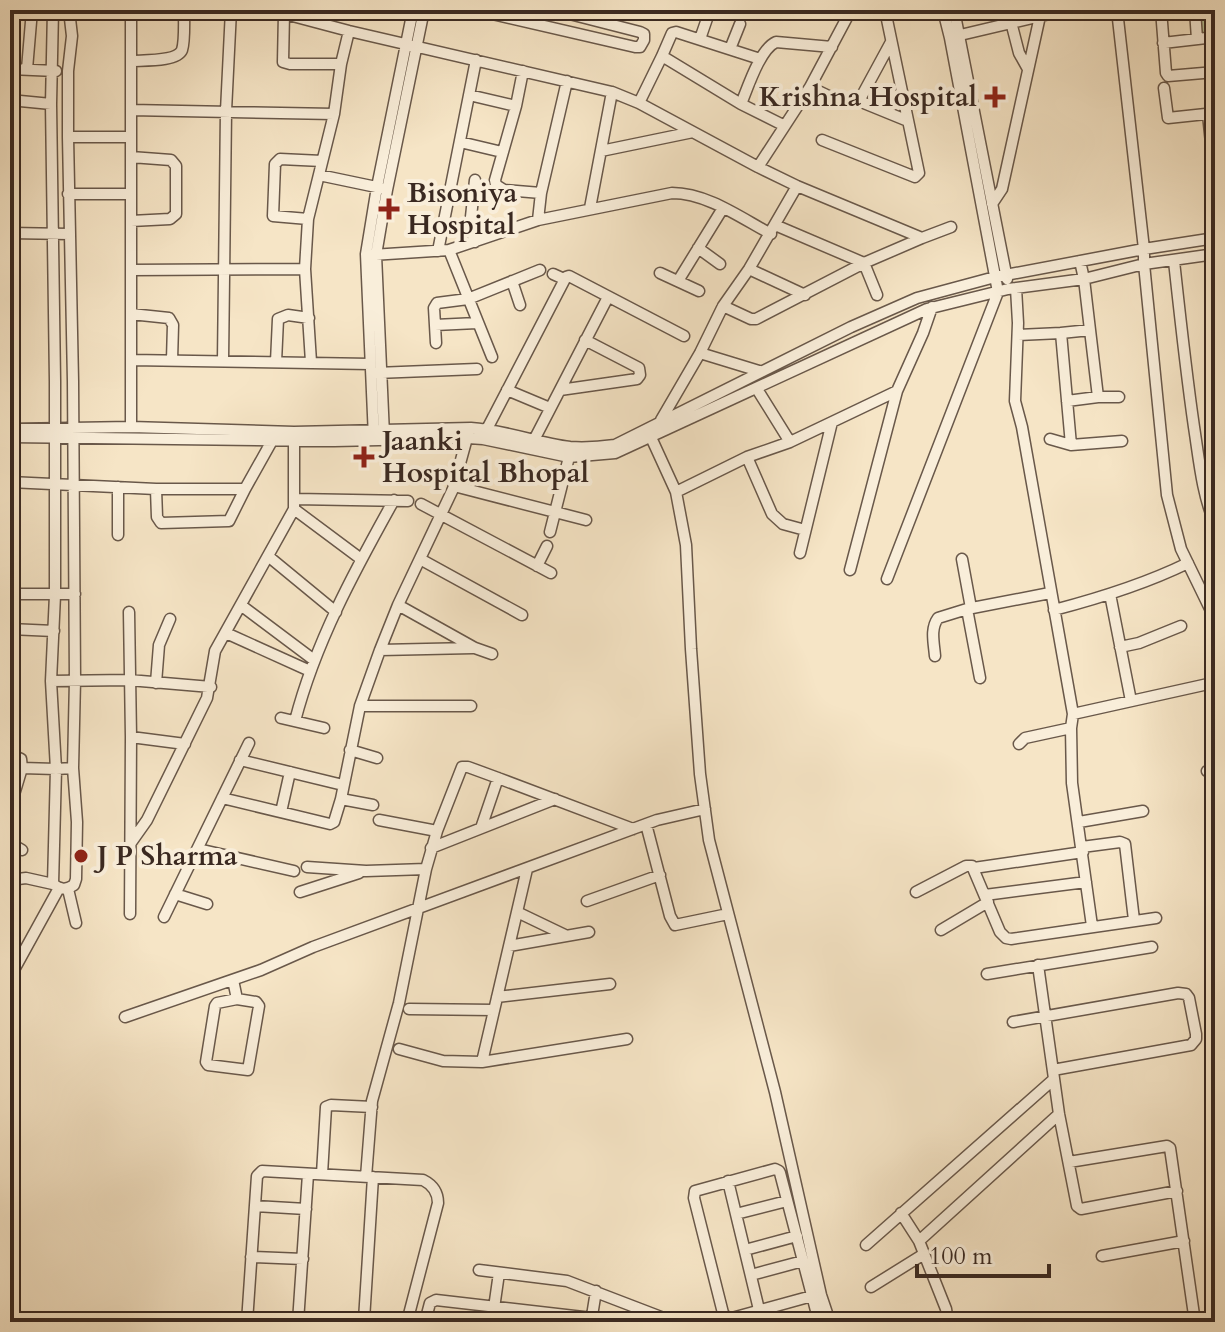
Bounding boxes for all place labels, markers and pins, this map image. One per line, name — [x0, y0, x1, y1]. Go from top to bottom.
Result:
place label: Krishna Hospital — [759, 78, 977, 116]
marker: Krishna Hospital — [984, 86, 1006, 108]
place label: Bisoniya Hospital — [407, 174, 518, 244]
marker: Bisoniya Hospital — [378, 198, 400, 220]
place label: Jaanki Hospital Bhopal — [378, 422, 589, 492]
marker: Jaanki Hospital Bhopal — [353, 446, 375, 468]
place label: J P Sharma — [93, 837, 238, 875]
marker: J P Sharma — [72, 847, 90, 865]

